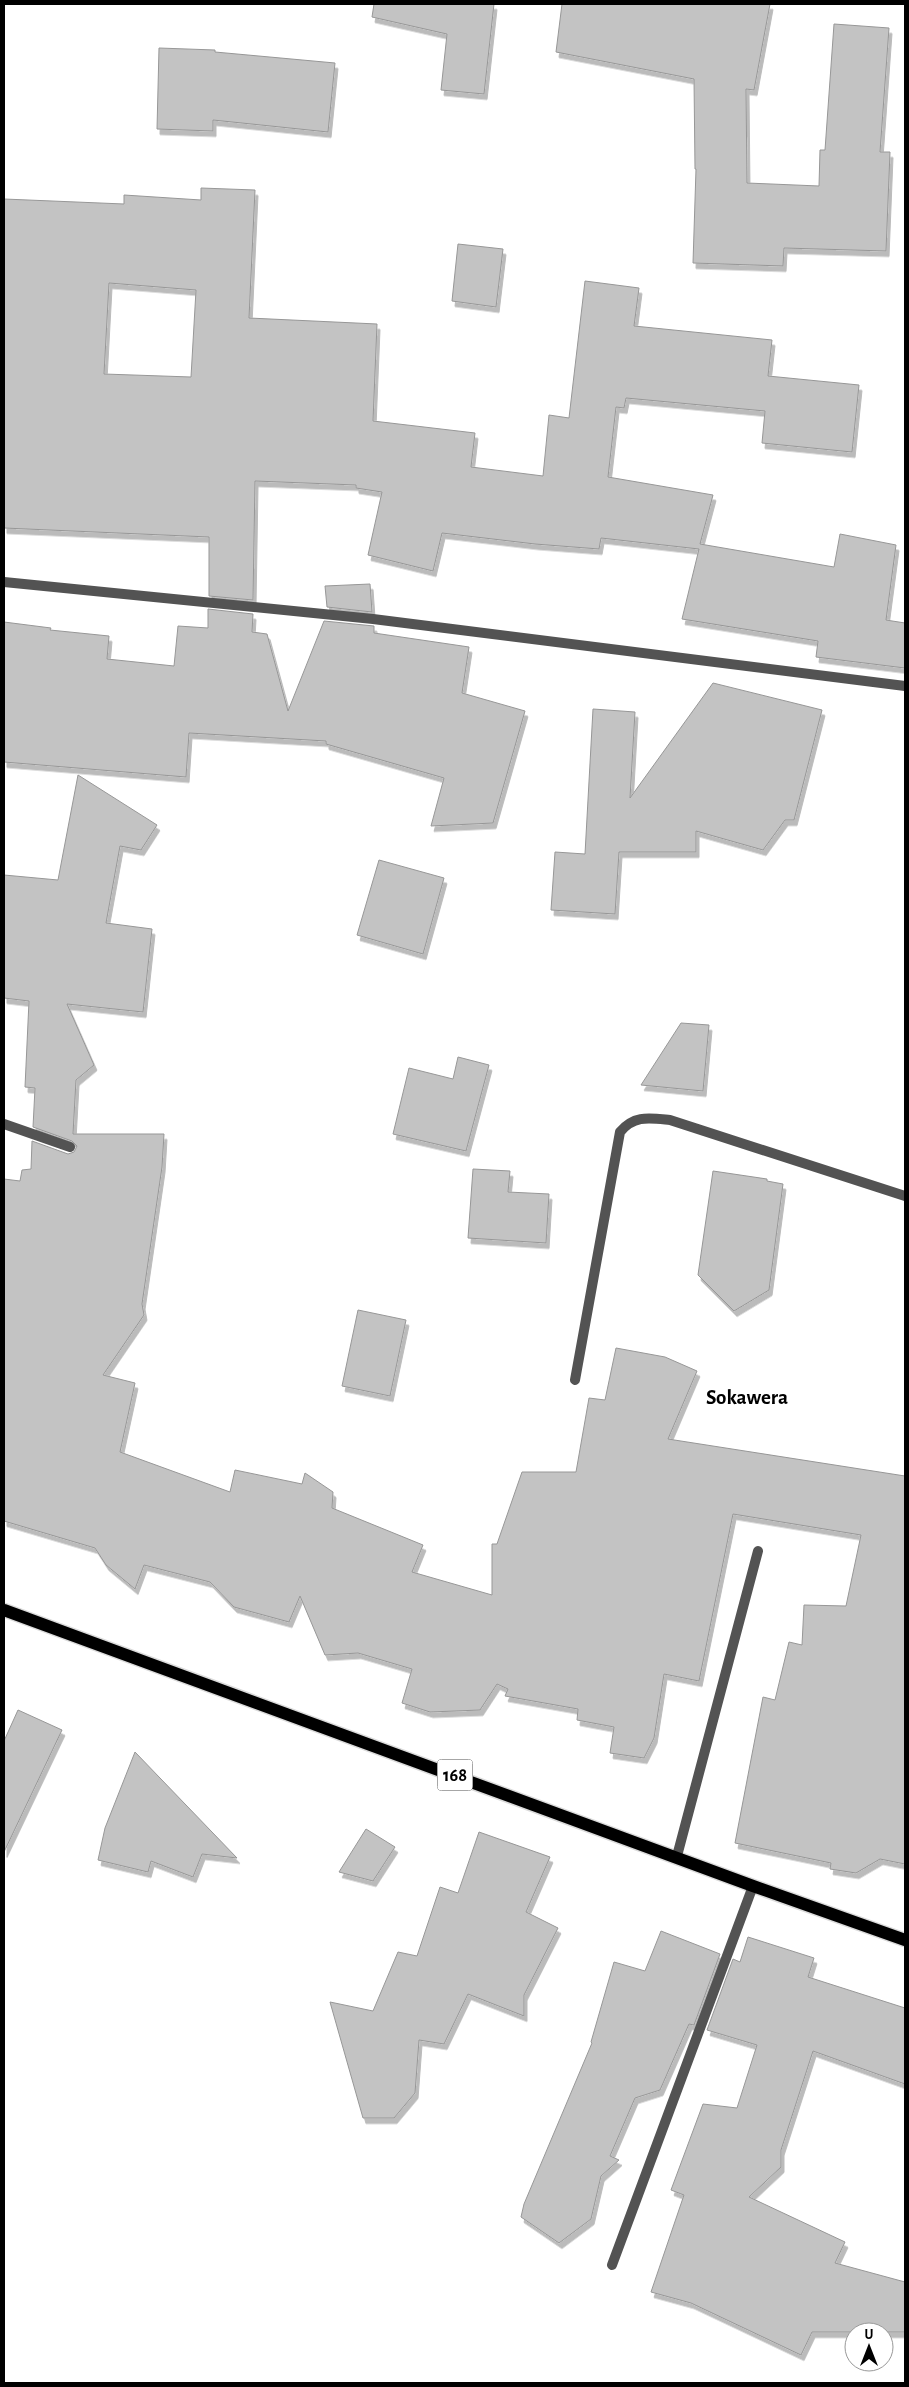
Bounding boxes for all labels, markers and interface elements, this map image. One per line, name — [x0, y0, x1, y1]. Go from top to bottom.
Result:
district label: Sokawera — [706, 1387, 788, 1408]
road number: 168 — [438, 1760, 472, 1790]
north arrow — [844, 2322, 894, 2372]
text: U — [865, 2328, 874, 2342]

